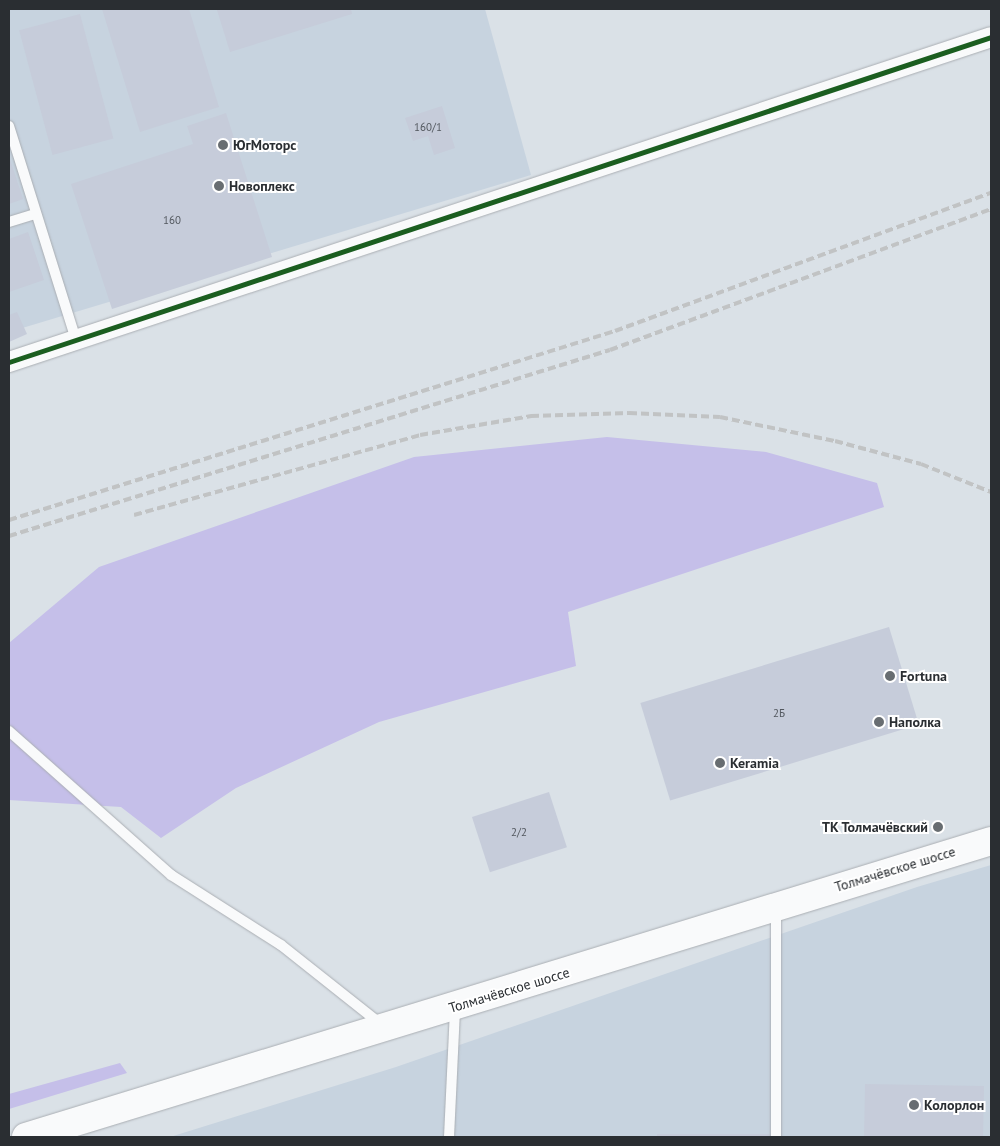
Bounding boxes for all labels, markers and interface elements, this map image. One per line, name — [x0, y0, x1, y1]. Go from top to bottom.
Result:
house number: 160/1 — [414, 120, 442, 134]
place label: ЮгМоторс — [233, 137, 296, 153]
marker: ЮгМоторс — [217, 139, 229, 151]
place label: Новоплекс — [229, 178, 295, 194]
marker: Новоплекс — [213, 180, 225, 192]
house number: 160 — [163, 213, 181, 227]
place label: Fortuna — [900, 668, 947, 684]
marker: Fortuna — [884, 670, 896, 682]
house number: 2Б — [773, 706, 785, 720]
place label: Наполка — [889, 714, 941, 730]
marker: Наполка — [873, 716, 885, 728]
place label: Keramia — [730, 755, 779, 771]
marker: Keramia — [714, 757, 726, 769]
place label: ТК Толмачёвский — [821, 819, 928, 835]
marker: ТК Толмачёвский — [932, 821, 944, 833]
house number: 2/2 — [511, 825, 527, 839]
street label: Толмачёвское шоссе — [833, 843, 957, 895]
street label: Толмачёвское шоссе — [447, 964, 571, 1016]
place label: Колорлон — [924, 1097, 984, 1113]
marker: Колорлон — [908, 1099, 920, 1111]

